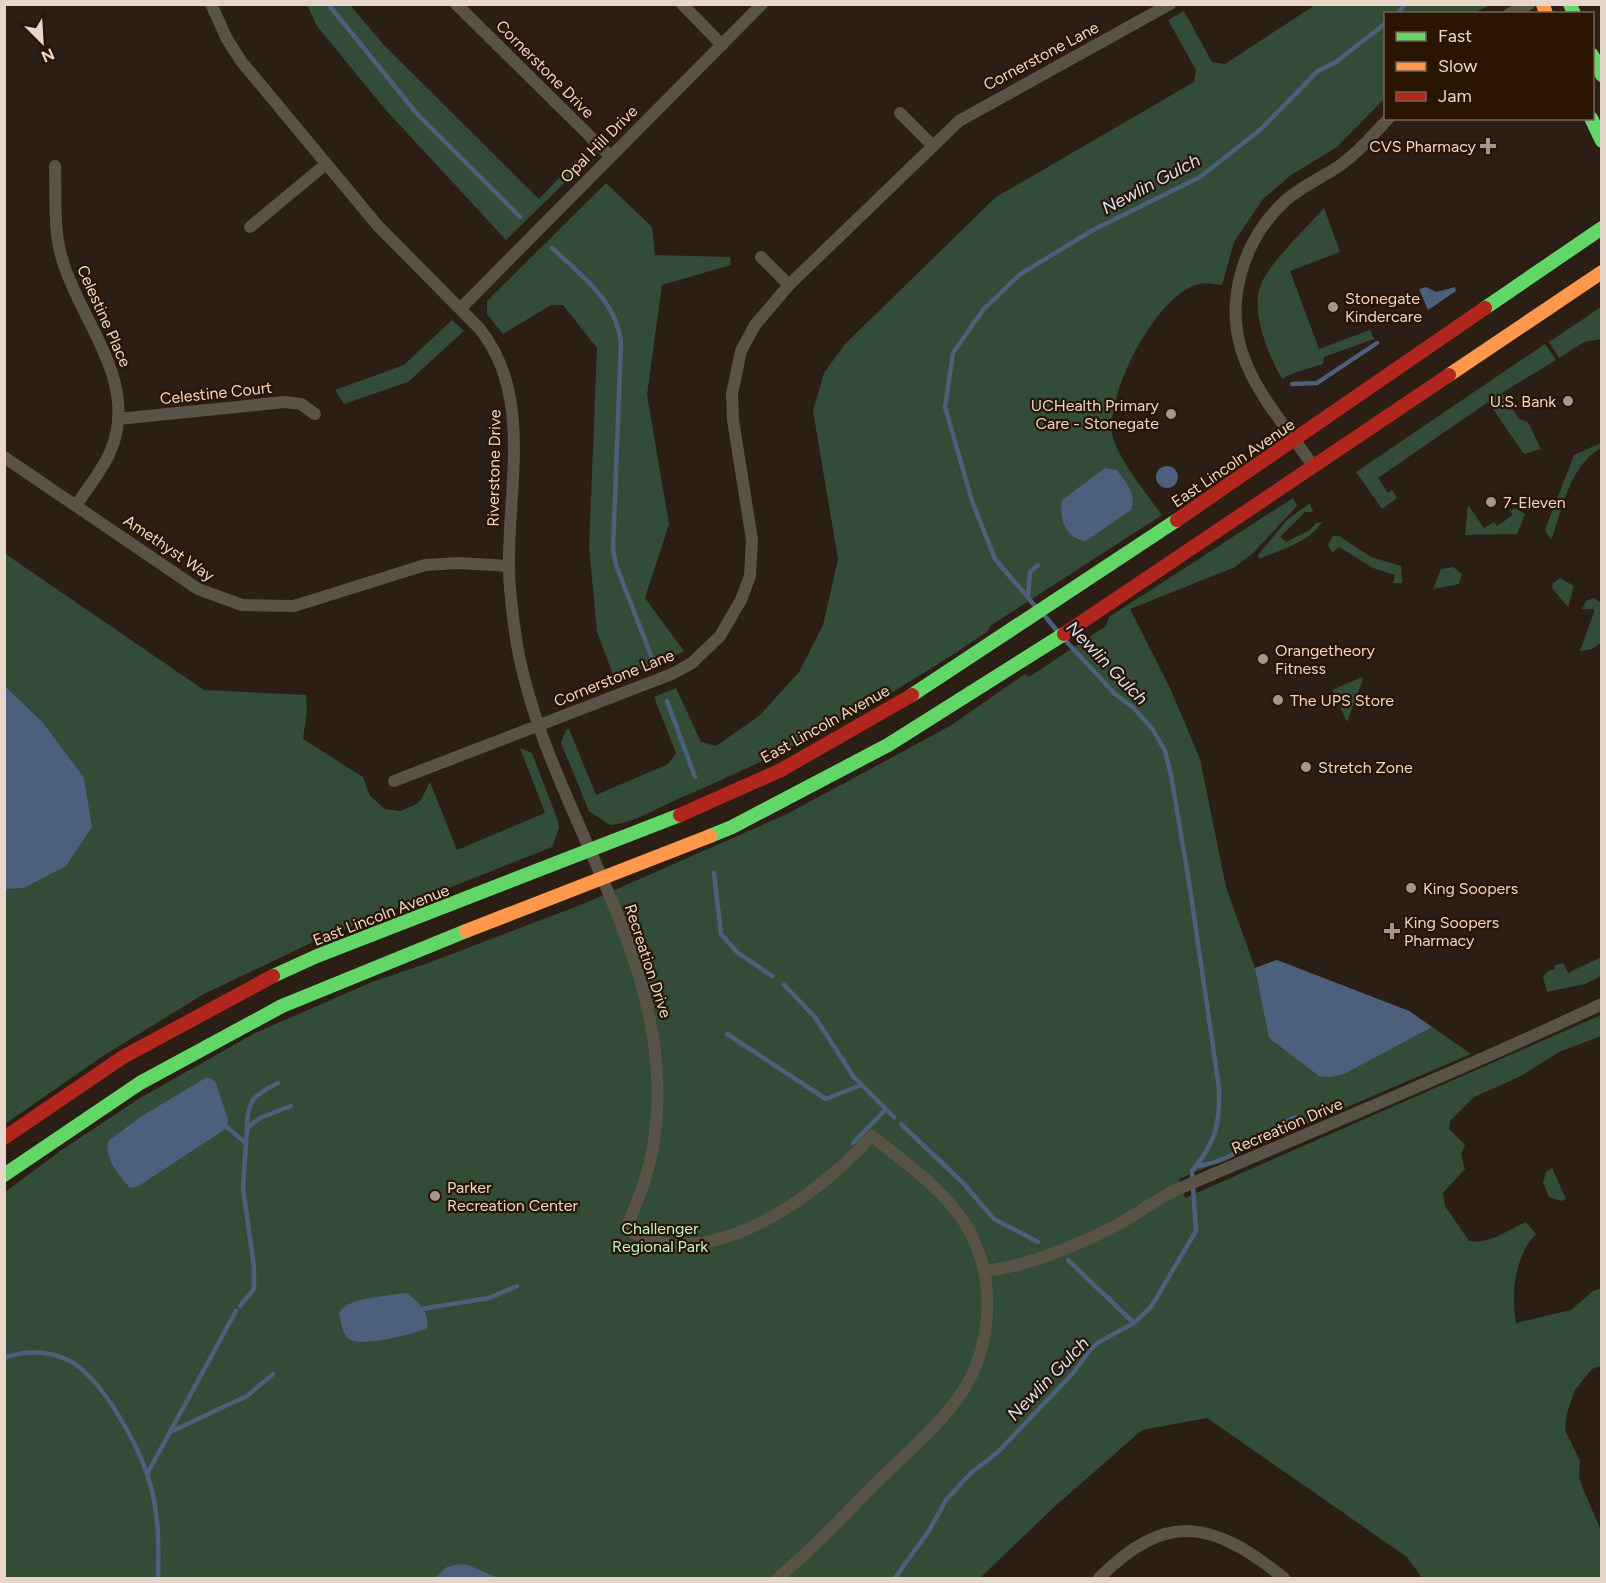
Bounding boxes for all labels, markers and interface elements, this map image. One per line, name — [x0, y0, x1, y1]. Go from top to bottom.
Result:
north arrow — [12, 12, 72, 72]
legend — [1384, 12, 1594, 120]
street label: Cornerstone Drive — [492, 16, 598, 122]
street label: Cornerstone Lane — [980, 17, 1102, 94]
text: Fast — [1438, 25, 1472, 47]
text: N — [38, 44, 57, 66]
text: Slow — [1438, 55, 1477, 77]
text: Jam — [1438, 85, 1472, 107]
street label: Opal Hill Drive — [556, 101, 642, 187]
place label: CVS Pharmacy — [1369, 137, 1477, 156]
marker: CVS Pharmacy — [1481, 139, 1495, 153]
water label: Newlin Gulch — [1098, 149, 1204, 219]
street label: Celestine Place — [73, 262, 135, 370]
place label: Stonegate Kindercare — [1345, 289, 1422, 326]
marker: Stonegate Kindercare — [1326, 300, 1340, 314]
street label: Celestine Court — [159, 378, 273, 408]
place label: U.S. Bank — [1490, 392, 1556, 411]
marker: U.S. Bank — [1561, 394, 1575, 408]
place label: UCHealth Primary Care - Stonegate — [1031, 396, 1160, 433]
marker: UCHealth Primary Care - Stonegate — [1164, 407, 1178, 421]
street label: Riverstone Drive — [483, 409, 505, 527]
street label: East Lincoln Avenue — [1168, 415, 1298, 511]
place label: 7-Eleven — [1503, 493, 1566, 512]
marker: 7-Eleven — [1484, 495, 1498, 509]
street label: Amethyst Way — [120, 511, 218, 586]
water label: Newlin Gulch — [1062, 616, 1152, 710]
place label: Orangetheory Fitness — [1275, 641, 1375, 678]
street label: Cornerstone Lane — [551, 645, 677, 711]
marker: Orangetheory Fitness — [1256, 652, 1270, 666]
street label: East Lincoln Avenue — [757, 681, 893, 767]
place label: The UPS Store — [1290, 691, 1394, 710]
marker: The UPS Store — [1271, 693, 1285, 707]
place label: Stretch Zone — [1318, 758, 1413, 777]
marker: Stretch Zone — [1299, 760, 1313, 774]
place label: King Soopers — [1423, 879, 1518, 898]
street label: East Lincoln Avenue — [310, 880, 452, 950]
marker: King Soopers — [1404, 881, 1418, 895]
street label: Recreation Drive — [621, 902, 675, 1021]
place label: King Soopers Pharmacy — [1404, 913, 1499, 950]
marker: King Soopers Pharmacy — [1385, 924, 1399, 938]
street label: Recreation Drive — [1229, 1094, 1346, 1158]
place label: Parker Recreation Center — [447, 1178, 579, 1215]
marker: Parker Recreation Center — [428, 1189, 442, 1203]
park label: Challenger Regional Park — [612, 1219, 708, 1256]
water label: Newlin Gulch — [1003, 1332, 1093, 1426]

